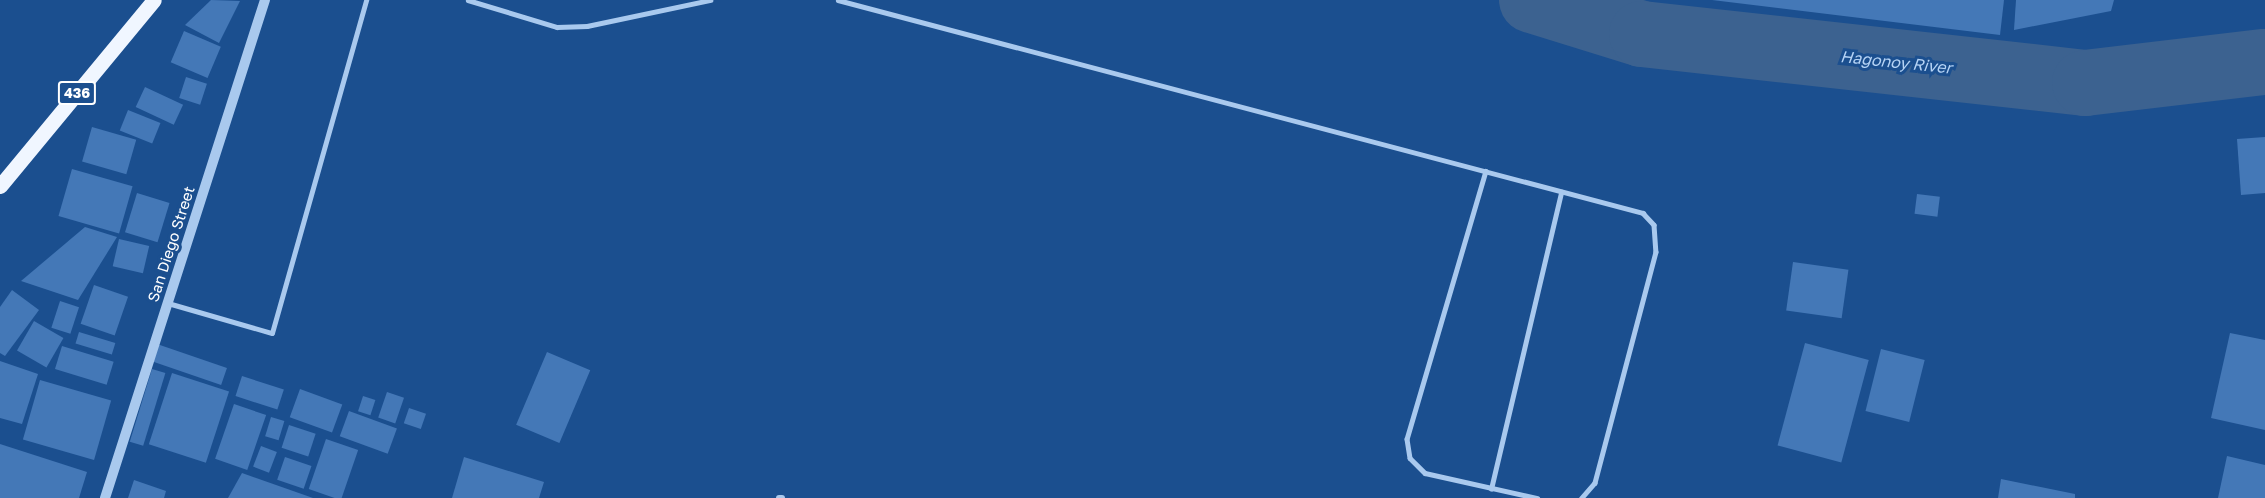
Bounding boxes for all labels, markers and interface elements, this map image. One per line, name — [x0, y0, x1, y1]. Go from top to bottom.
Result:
water label: Hagonoy River — [1839, 47, 1953, 77]
road number: 436 — [58, 82, 97, 104]
street label: San Diego Street — [144, 184, 198, 304]

